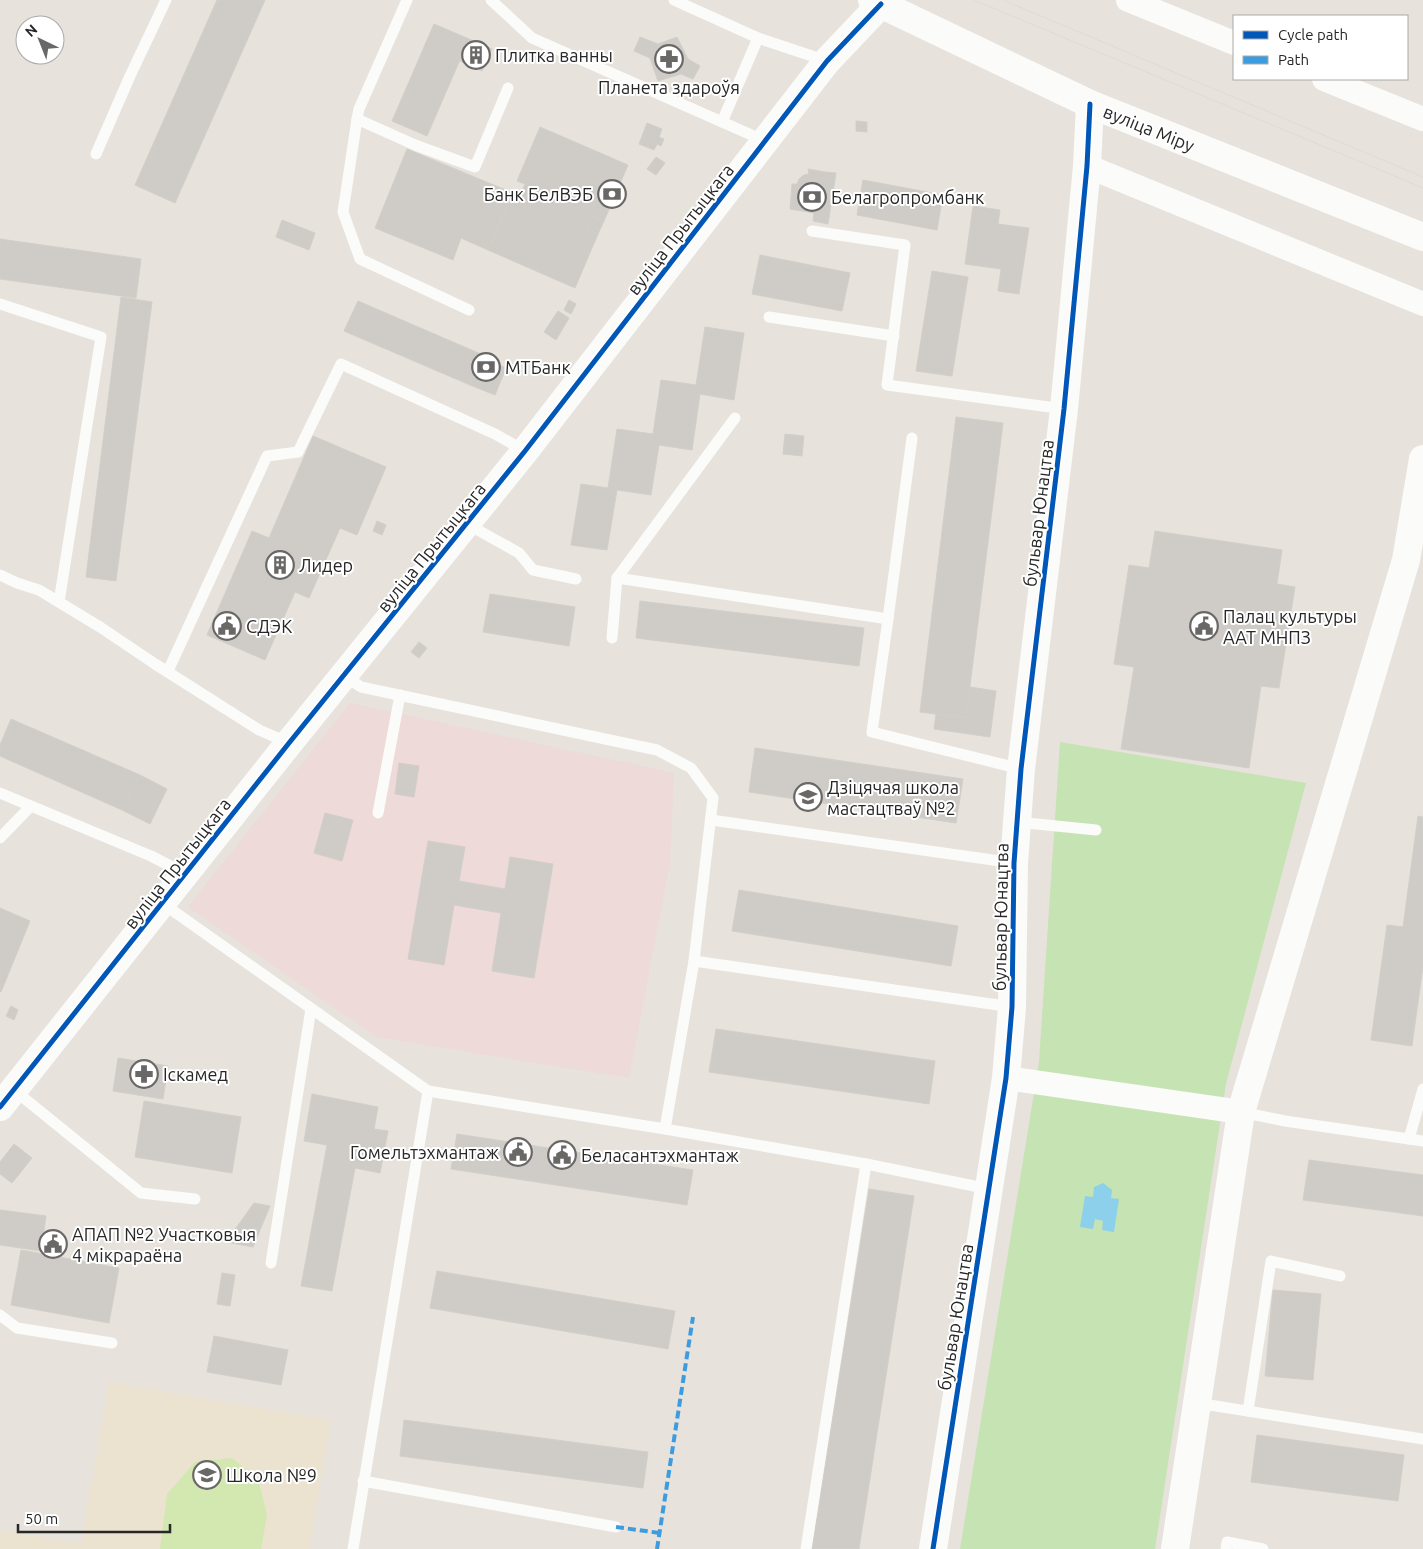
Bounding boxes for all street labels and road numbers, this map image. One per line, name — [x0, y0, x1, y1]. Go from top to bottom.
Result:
street label: вуліца Міру — [1101, 101, 1198, 155]
street label: вуліца Прытыцкага — [623, 160, 737, 298]
street label: бульвар Юнацтва — [1019, 438, 1057, 588]
street label: вуліца Прытыцкага — [373, 478, 489, 616]
street label: вуліца Прытыцкага — [120, 794, 234, 932]
street label: бульвар Юнацтва — [989, 843, 1011, 991]
street label: бульвар Юнацтва — [934, 1242, 976, 1392]

